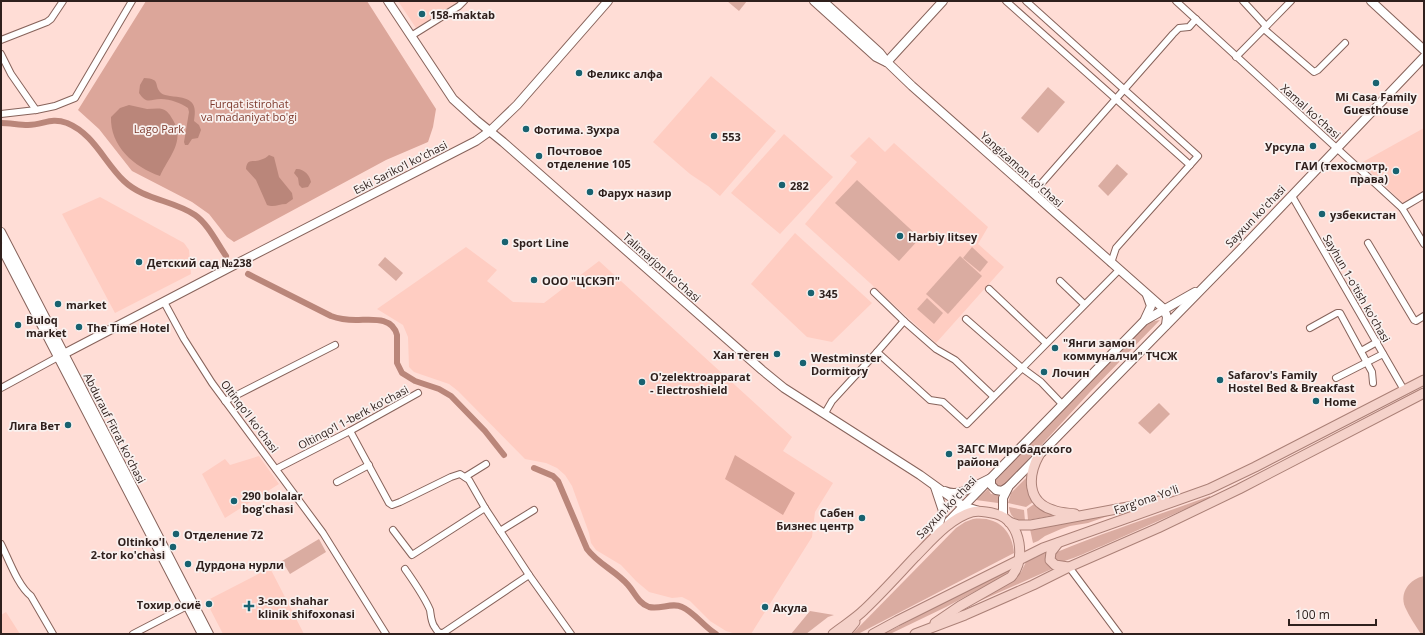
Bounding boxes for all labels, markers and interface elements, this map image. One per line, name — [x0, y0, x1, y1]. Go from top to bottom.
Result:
place label: 158-maktab — [430, 7, 495, 22]
marker: 158-maktab — [417, 9, 427, 19]
place label: Феликс алфа — [587, 66, 663, 81]
marker: Феликс алфа — [574, 68, 584, 78]
marker: Mi Casa Family Guesthouse — [1371, 78, 1381, 88]
street label: Xamal ko'chasi — [1278, 80, 1344, 142]
place label: Mi Casa Family Guesthouse — [1335, 89, 1418, 117]
park label: Furqat istirohat va madaniyat bo'gi — [201, 96, 297, 124]
park label: Lago Park — [134, 121, 184, 136]
place label: Фотима. Зухра — [534, 122, 620, 137]
marker: Фотима. Зухра — [521, 124, 531, 134]
street label: Yangizamon ko'chasi — [977, 128, 1067, 210]
place label: 553 — [722, 129, 741, 144]
marker: 553 — [709, 131, 719, 141]
street label: Eski Sariko'l ko'chasi — [350, 137, 450, 197]
place label: Урсула — [1265, 139, 1305, 154]
marker: Урсула — [1308, 141, 1318, 151]
place label: Почтовое отделение 105 — [547, 143, 631, 171]
marker: Почтовое отделение 105 — [534, 151, 544, 161]
place label: ГАИ (техосмотр, права) — [1295, 158, 1388, 186]
marker: ГАИ (техосмотр, права) — [1391, 166, 1401, 176]
place label: 282 — [790, 178, 809, 193]
marker: 282 — [777, 180, 787, 190]
street label: Sayxun ko'chasi — [1222, 182, 1288, 250]
place label: Фарух назир — [598, 185, 671, 200]
marker: Фарух назир — [585, 187, 595, 197]
place label: узбекистан — [1330, 207, 1396, 222]
marker: узбекистан — [1317, 209, 1327, 219]
street label: Talimarjon ko'chasi — [620, 229, 704, 305]
place label: Harbiy litsey — [908, 229, 978, 244]
marker: Harbiy litsey — [895, 231, 905, 241]
street label: Sayhun 1-o'tish ko'chasi — [1320, 231, 1394, 345]
place label: Sport Line — [513, 235, 569, 250]
marker: Sport Line — [500, 237, 510, 247]
place label: Детский сад №238 — [147, 255, 252, 270]
marker: Детский сад №238 — [134, 257, 144, 267]
place label: ООО "ЦСКЭП" — [542, 273, 620, 288]
marker: ООО "ЦСКЭП" — [529, 275, 539, 285]
place label: 345 — [819, 286, 838, 301]
marker: 345 — [806, 288, 816, 298]
place label: market — [66, 297, 107, 312]
marker: market — [53, 299, 63, 309]
place label: Buloq market — [26, 312, 67, 340]
marker: Buloq market — [13, 320, 23, 330]
place label: The Time Hotel — [87, 320, 170, 335]
marker: The Time Hotel — [74, 322, 84, 332]
place label: "Янги замон коммуналчи" ТЧСЖ — [1063, 335, 1178, 363]
marker: "Янги замон коммуналчи" ТЧСЖ — [1050, 343, 1060, 353]
place label: Хан теген — [713, 347, 769, 362]
marker: Хан теген — [772, 349, 782, 359]
place label: Westminster Dormitory — [811, 350, 882, 378]
marker: Westminster Dormitory — [798, 358, 808, 368]
place label: Лочин — [1052, 365, 1089, 380]
marker: Лочин — [1039, 367, 1049, 377]
place label: Safarov's Family Hostel Bed & Breakfast — [1228, 367, 1355, 395]
place label: O'zelektroapparat - Electroshield — [650, 369, 751, 397]
street label: Abdurauf Fitrat ko'chasi — [81, 370, 149, 486]
marker: Safarov's Family Hostel Bed & Breakfast — [1215, 375, 1225, 385]
street label: Oltinqo'l ko'chasi — [218, 377, 282, 455]
marker: O'zelektroapparat - Electroshield — [637, 377, 647, 387]
street label: Oltinqo'l 1-berk ko'chasi — [295, 382, 411, 452]
place label: Home — [1324, 394, 1357, 409]
marker: Home — [1311, 396, 1321, 406]
place label: Лига Вет — [9, 418, 60, 433]
marker: Лига Вет — [63, 420, 73, 430]
place label: ЗАГС Миробадского района — [957, 441, 1072, 469]
marker: ЗАГС Миробадского района — [944, 449, 954, 459]
street label: Sayxun ko'chasi — [913, 473, 979, 541]
street label: Farg'ona Yo'li — [1112, 481, 1180, 517]
place label: 290 bolalar bog'chasi — [242, 488, 303, 516]
marker: 290 bolalar bog'chasi — [229, 496, 239, 506]
place label: Сабен Бизнес центр — [776, 505, 854, 533]
marker: Сабен Бизнес центр — [857, 513, 867, 523]
place label: Отделение 72 — [184, 527, 263, 542]
marker: Отделение 72 — [171, 529, 181, 539]
place label: Oltinko'l 2-tor ko'chasi — [91, 534, 165, 562]
marker: Oltinko'l 2-tor ko'chasi — [168, 542, 178, 552]
place label: Дурдона нурли — [196, 557, 284, 572]
marker: Дурдона нурли — [183, 559, 193, 569]
place label: 3-son shahar klinik shifoxonasi — [258, 593, 355, 621]
place label: Тохир осиё — [137, 597, 201, 612]
marker: Тохир осиё — [204, 599, 214, 609]
marker: 3-son shahar klinik shifoxonasi — [243, 600, 255, 612]
place label: Акула — [773, 600, 807, 615]
scale bar — [1289, 601, 1376, 627]
marker: Акула — [760, 602, 770, 612]
text: 100 m — [1295, 606, 1330, 623]

